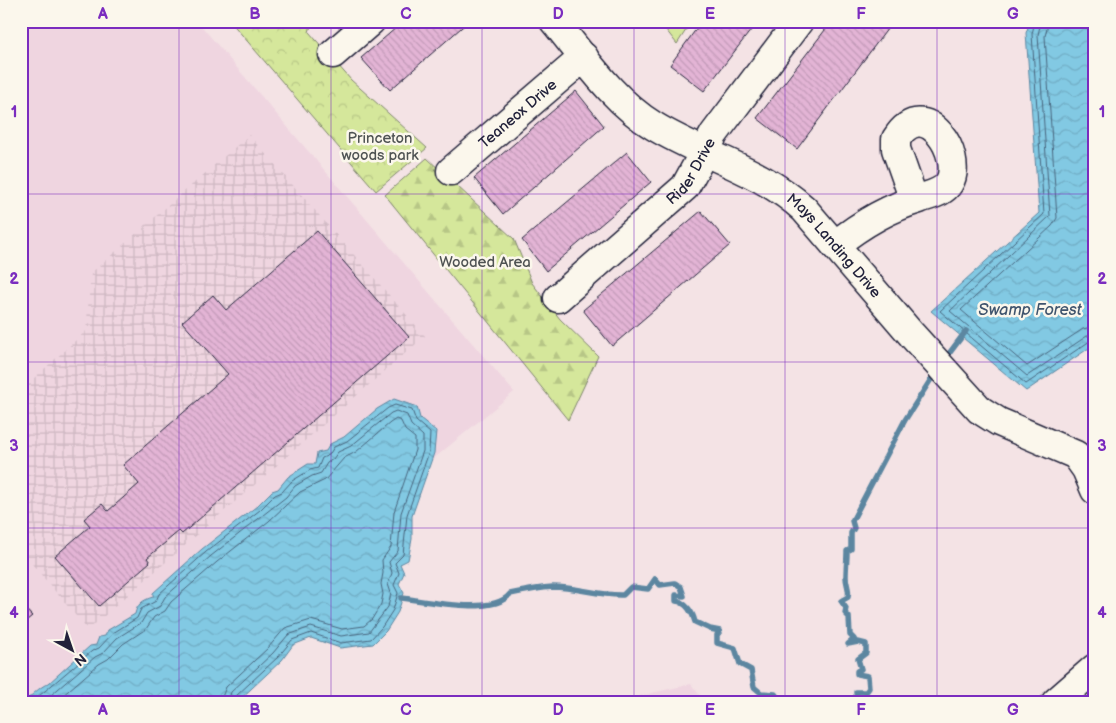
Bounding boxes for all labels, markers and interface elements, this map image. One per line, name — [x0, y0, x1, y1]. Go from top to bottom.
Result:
text: A — [97, 5, 108, 24]
text: B — [249, 5, 261, 24]
text: C — [400, 5, 412, 24]
text: D — [552, 5, 564, 24]
text: E — [705, 5, 715, 24]
text: F — [856, 5, 866, 24]
text: G — [1007, 5, 1019, 24]
street label: Teaneox Drive — [475, 75, 561, 153]
text: 1 — [11, 103, 17, 122]
text: 1 — [1099, 103, 1105, 122]
park label: Princeton woods park — [341, 129, 419, 165]
street label: Rider Drive — [663, 135, 720, 209]
street label: Mays Landing Drive — [783, 189, 885, 302]
park label: Wooded Area — [439, 253, 531, 272]
text: 2 — [9, 270, 19, 289]
text: 2 — [1097, 270, 1107, 289]
water label: Swamp Forest — [978, 301, 1083, 320]
text: 3 — [9, 437, 19, 456]
text: 3 — [1097, 437, 1107, 456]
text: 4 — [9, 604, 19, 623]
text: 4 — [1097, 604, 1107, 623]
north arrow — [48, 626, 98, 676]
text: N — [71, 650, 90, 669]
text: A — [97, 701, 108, 720]
text: B — [249, 701, 261, 720]
text: C — [400, 701, 412, 720]
text: D — [552, 701, 564, 720]
text: E — [705, 701, 715, 720]
text: F — [856, 701, 866, 720]
text: G — [1007, 701, 1019, 720]

